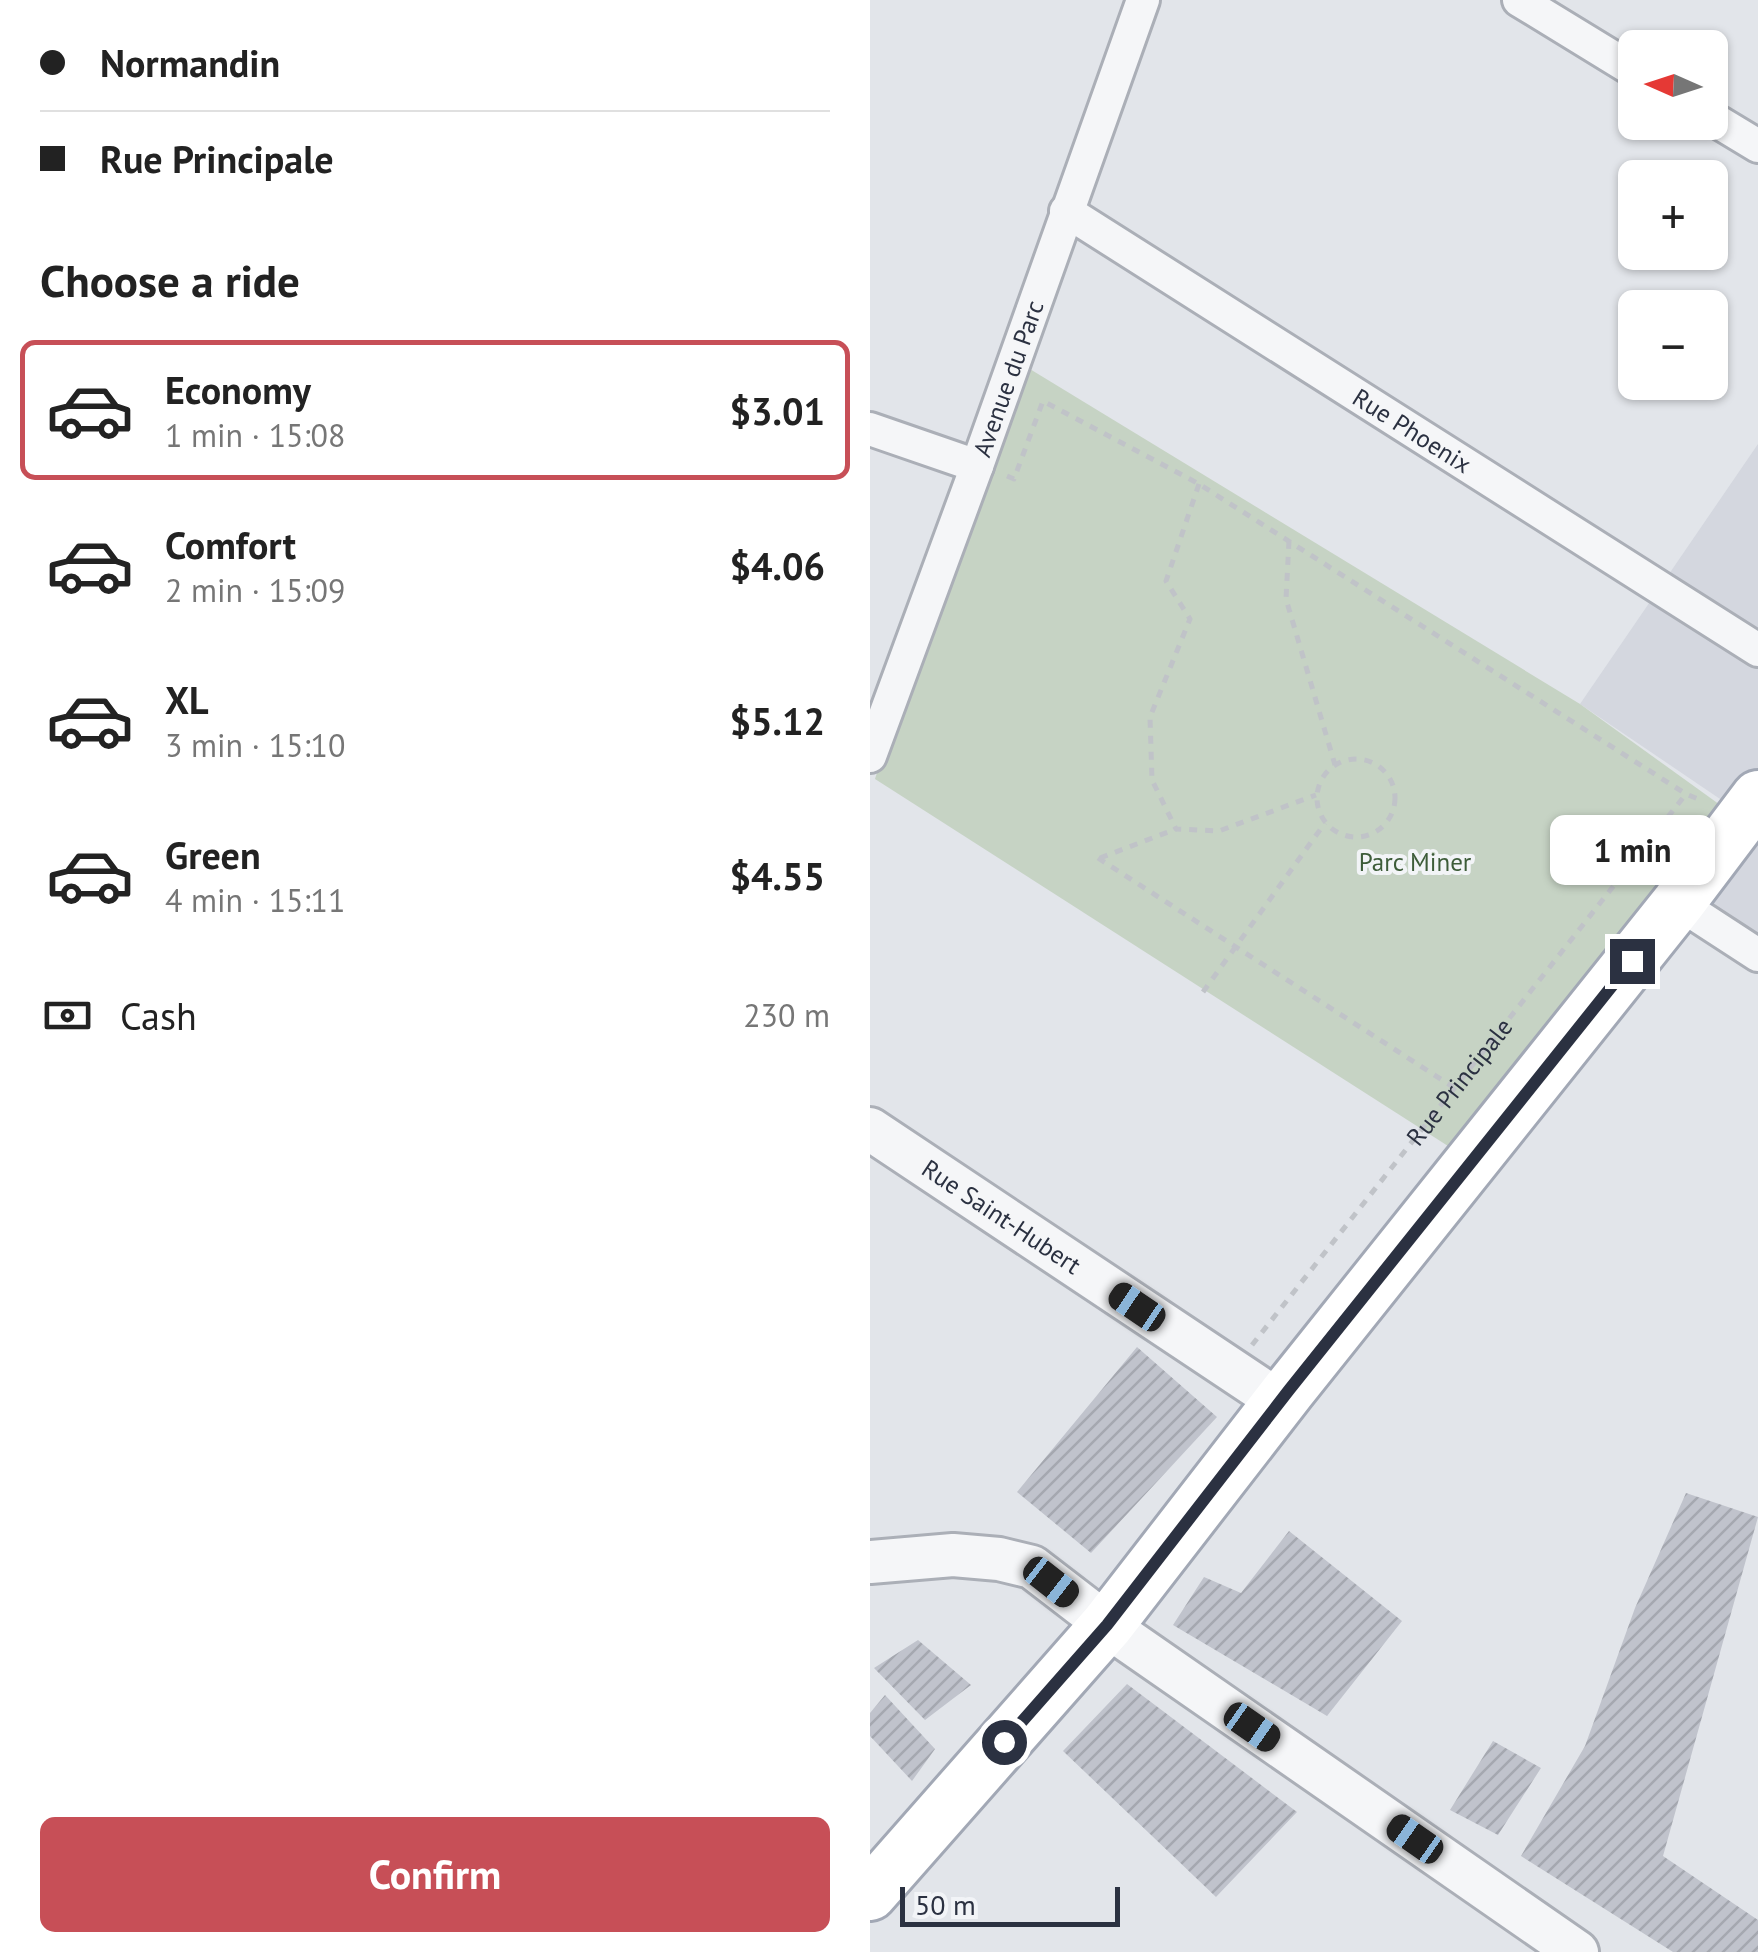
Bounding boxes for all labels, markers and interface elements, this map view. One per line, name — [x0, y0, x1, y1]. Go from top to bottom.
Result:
north arrow — [1618, 30, 1728, 140]
map controls — [1618, 30, 1728, 400]
text: Normandin — [100, 38, 280, 87]
text: Rue Principale — [100, 134, 334, 183]
button: + — [1618, 160, 1728, 270]
text: Choose a ride — [40, 251, 300, 309]
button: − — [1618, 290, 1728, 400]
street label: Avenue du Parc — [966, 296, 1051, 461]
icon: car — [45, 365, 135, 455]
text: Economy — [165, 365, 311, 414]
street label: Rue Phoenix — [1347, 381, 1478, 480]
text: $3.01 — [729, 386, 825, 435]
text: 1 min · 15:08 — [165, 414, 345, 456]
icon: car — [45, 520, 135, 610]
text: Comfort — [165, 520, 296, 569]
text: $4.06 — [729, 541, 825, 590]
text: 2 min · 15:09 — [165, 569, 345, 611]
icon: car — [45, 675, 135, 765]
text: XL — [165, 675, 209, 724]
text: $5.12 — [729, 696, 825, 745]
text: 3 min · 15:10 — [165, 724, 345, 766]
callout: 1 min — [1550, 816, 1714, 886]
text: 1 min — [1593, 829, 1672, 871]
icon: car — [45, 830, 135, 920]
text: Green — [165, 830, 261, 879]
park label: Parc Miner — [1359, 846, 1472, 878]
text: $4.55 — [729, 851, 825, 900]
text: 4 min · 15:11 — [165, 879, 345, 921]
route end — [1610, 939, 1655, 984]
icon: cash — [40, 988, 95, 1043]
text: Cash — [120, 991, 197, 1040]
text: 230 m — [743, 994, 830, 1036]
street label: Rue Principale — [1399, 1012, 1519, 1152]
street label: Rue Saint-Hubert — [916, 1152, 1088, 1281]
car — [1104, 1278, 1170, 1336]
car — [1018, 1552, 1084, 1612]
car — [1219, 1698, 1285, 1756]
route start — [982, 1720, 1027, 1765]
car — [1382, 1810, 1448, 1868]
button: Confirm — [40, 1817, 830, 1932]
scale bar — [900, 1882, 1120, 1926]
text: 50 m — [915, 1886, 976, 1923]

